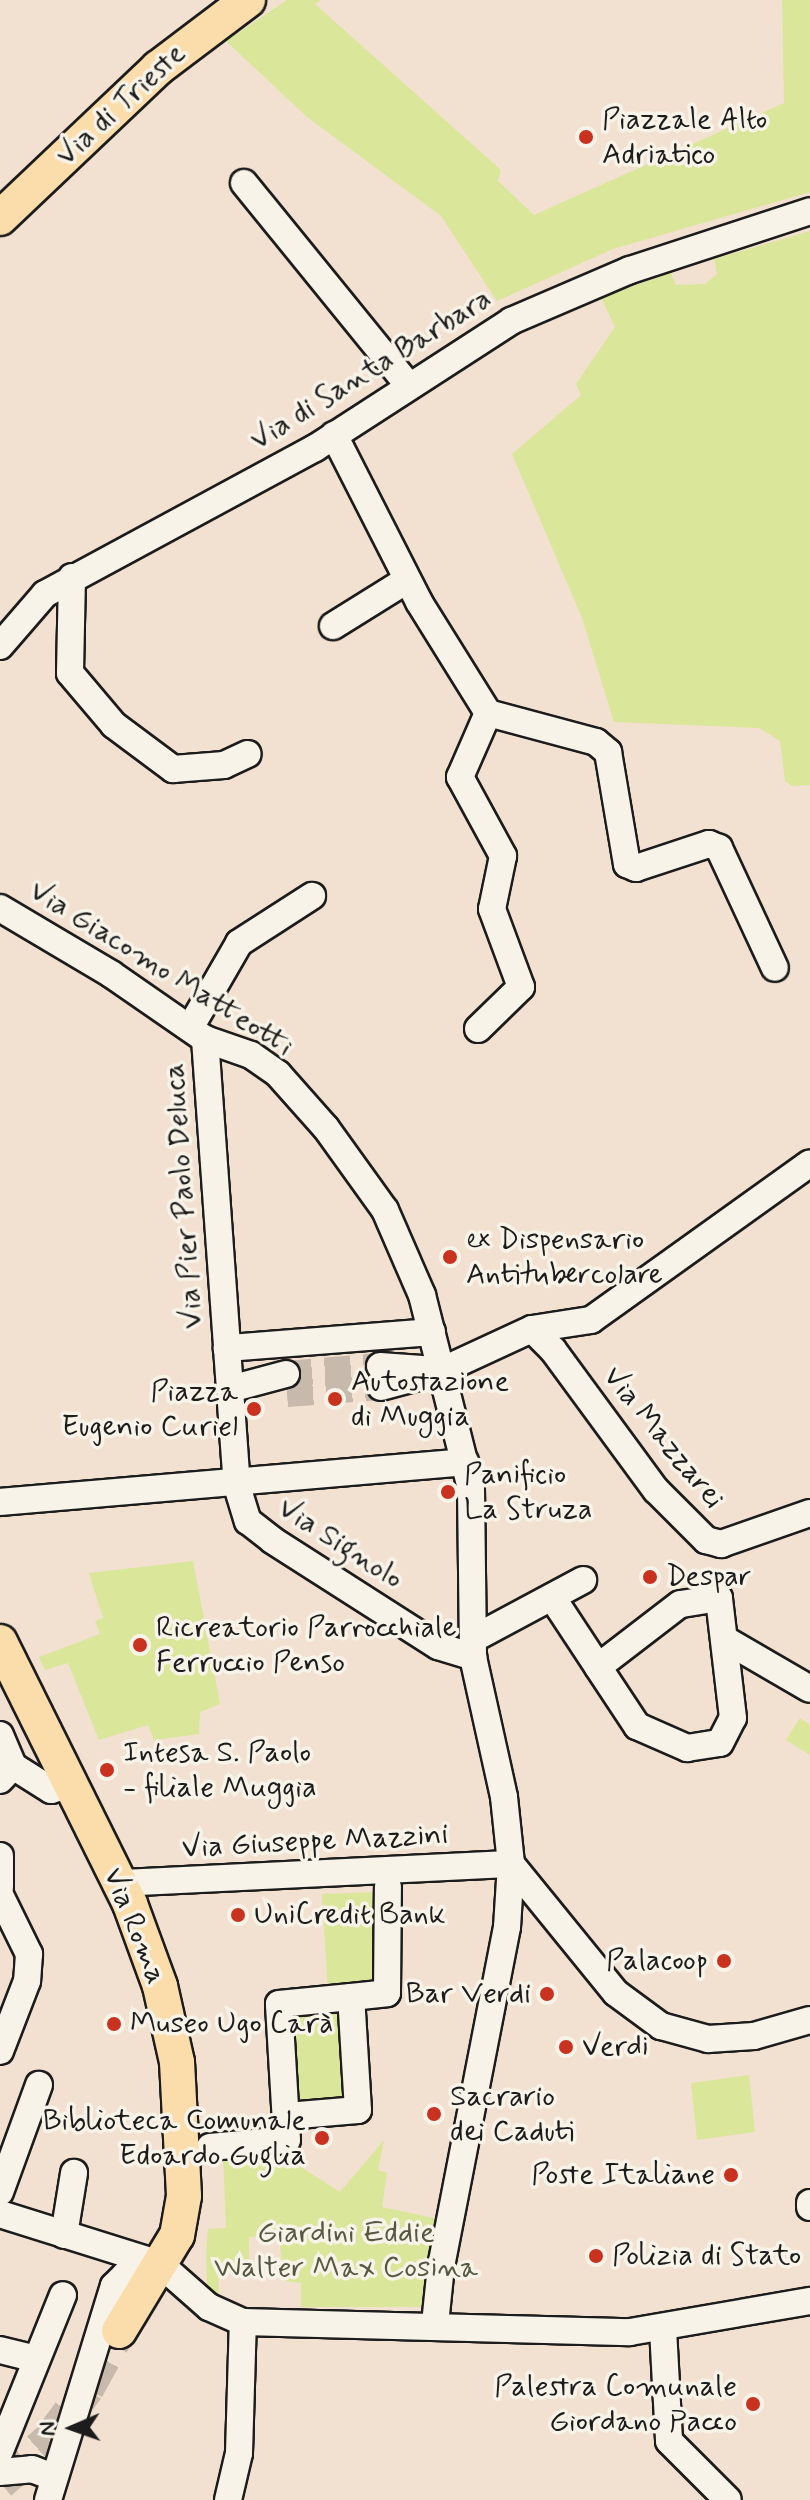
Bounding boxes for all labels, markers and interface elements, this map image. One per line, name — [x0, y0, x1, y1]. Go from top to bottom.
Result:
street label: Via di Trieste — [50, 38, 192, 172]
place label: Piazzale Alto Adriatico — [602, 102, 769, 172]
marker: Piazzale Alto Adriatico — [577, 128, 595, 146]
street label: Via di Santa Barbara — [247, 283, 495, 457]
street label: Via Giacomo Matteotti — [23, 873, 299, 1065]
street label: Via Pier Paolo Deluca — [157, 1065, 211, 1327]
place label: ex Dispensario Antitubercolare — [466, 1222, 663, 1292]
marker: ex Dispensario Antitubercolare — [441, 1248, 459, 1266]
street label: Via Mazzarei — [596, 1361, 730, 1515]
place label: Autostazione di Muggia — [351, 1364, 509, 1434]
place label: Piazza Eugenio Curiel — [64, 1374, 238, 1444]
marker: Autostazione di Muggia — [326, 1390, 344, 1408]
marker: Piazza Eugenio Curiel — [245, 1400, 263, 1418]
place label: Panificio La Struza — [464, 1457, 591, 1528]
marker: Panificio La Struza — [439, 1483, 457, 1501]
street label: Via Signolo — [271, 1491, 409, 1597]
place label: Despar — [666, 1559, 751, 1595]
marker: Despar — [641, 1568, 659, 1586]
place label: Ricreatorio Parrocchiale Ferruccio Penso — [156, 1610, 457, 1680]
marker: Ricreatorio Parrocchiale Ferruccio Penso — [131, 1636, 149, 1654]
place label: Intesa S. Paolo - filiale Muggia — [123, 1735, 316, 1806]
marker: Intesa S. Paolo - filiale Muggia — [98, 1761, 116, 1779]
street label: Via Giuseppe Mazzini — [183, 1817, 447, 1867]
street label: Via Roma — [94, 1862, 174, 1990]
place label: UniCredit Bank — [254, 1897, 445, 1933]
marker: UniCredit Bank — [229, 1906, 247, 1924]
place label: Palacoop — [606, 1943, 708, 1979]
marker: Palacoop — [715, 1952, 733, 1970]
place label: Bar Verdi — [409, 1976, 531, 2012]
marker: Bar Verdi — [538, 1985, 556, 2003]
place label: Museo Ugo Carà — [130, 2006, 333, 2042]
marker: Museo Ugo Carà — [105, 2015, 123, 2033]
place label: Verdi — [582, 2029, 649, 2065]
marker: Verdi — [557, 2038, 575, 2056]
place label: Sacrario dei Caduti — [450, 2079, 574, 2150]
place label: Biblioteca Comunale Edoardo Guglia — [27, 2103, 306, 2174]
marker: Sacrario dei Caduti — [425, 2105, 443, 2123]
marker: Biblioteca Comunale Edoardo Guglia — [313, 2129, 331, 2147]
place label: Poste Italiane — [536, 2157, 715, 2193]
marker: Poste Italiane — [722, 2166, 740, 2184]
park label: Giardini Eddie Walter Max Cosina — [217, 2215, 475, 2286]
place label: Polizia di Stato — [612, 2238, 796, 2274]
marker: Polizia di Stato — [587, 2247, 605, 2265]
place label: Palestra Comunale Giordano Pacco — [489, 2369, 737, 2440]
north arrow — [32, 2388, 112, 2468]
marker: Palestra Comunale Giordano Pacco — [744, 2395, 762, 2413]
text: N — [34, 2421, 62, 2437]

